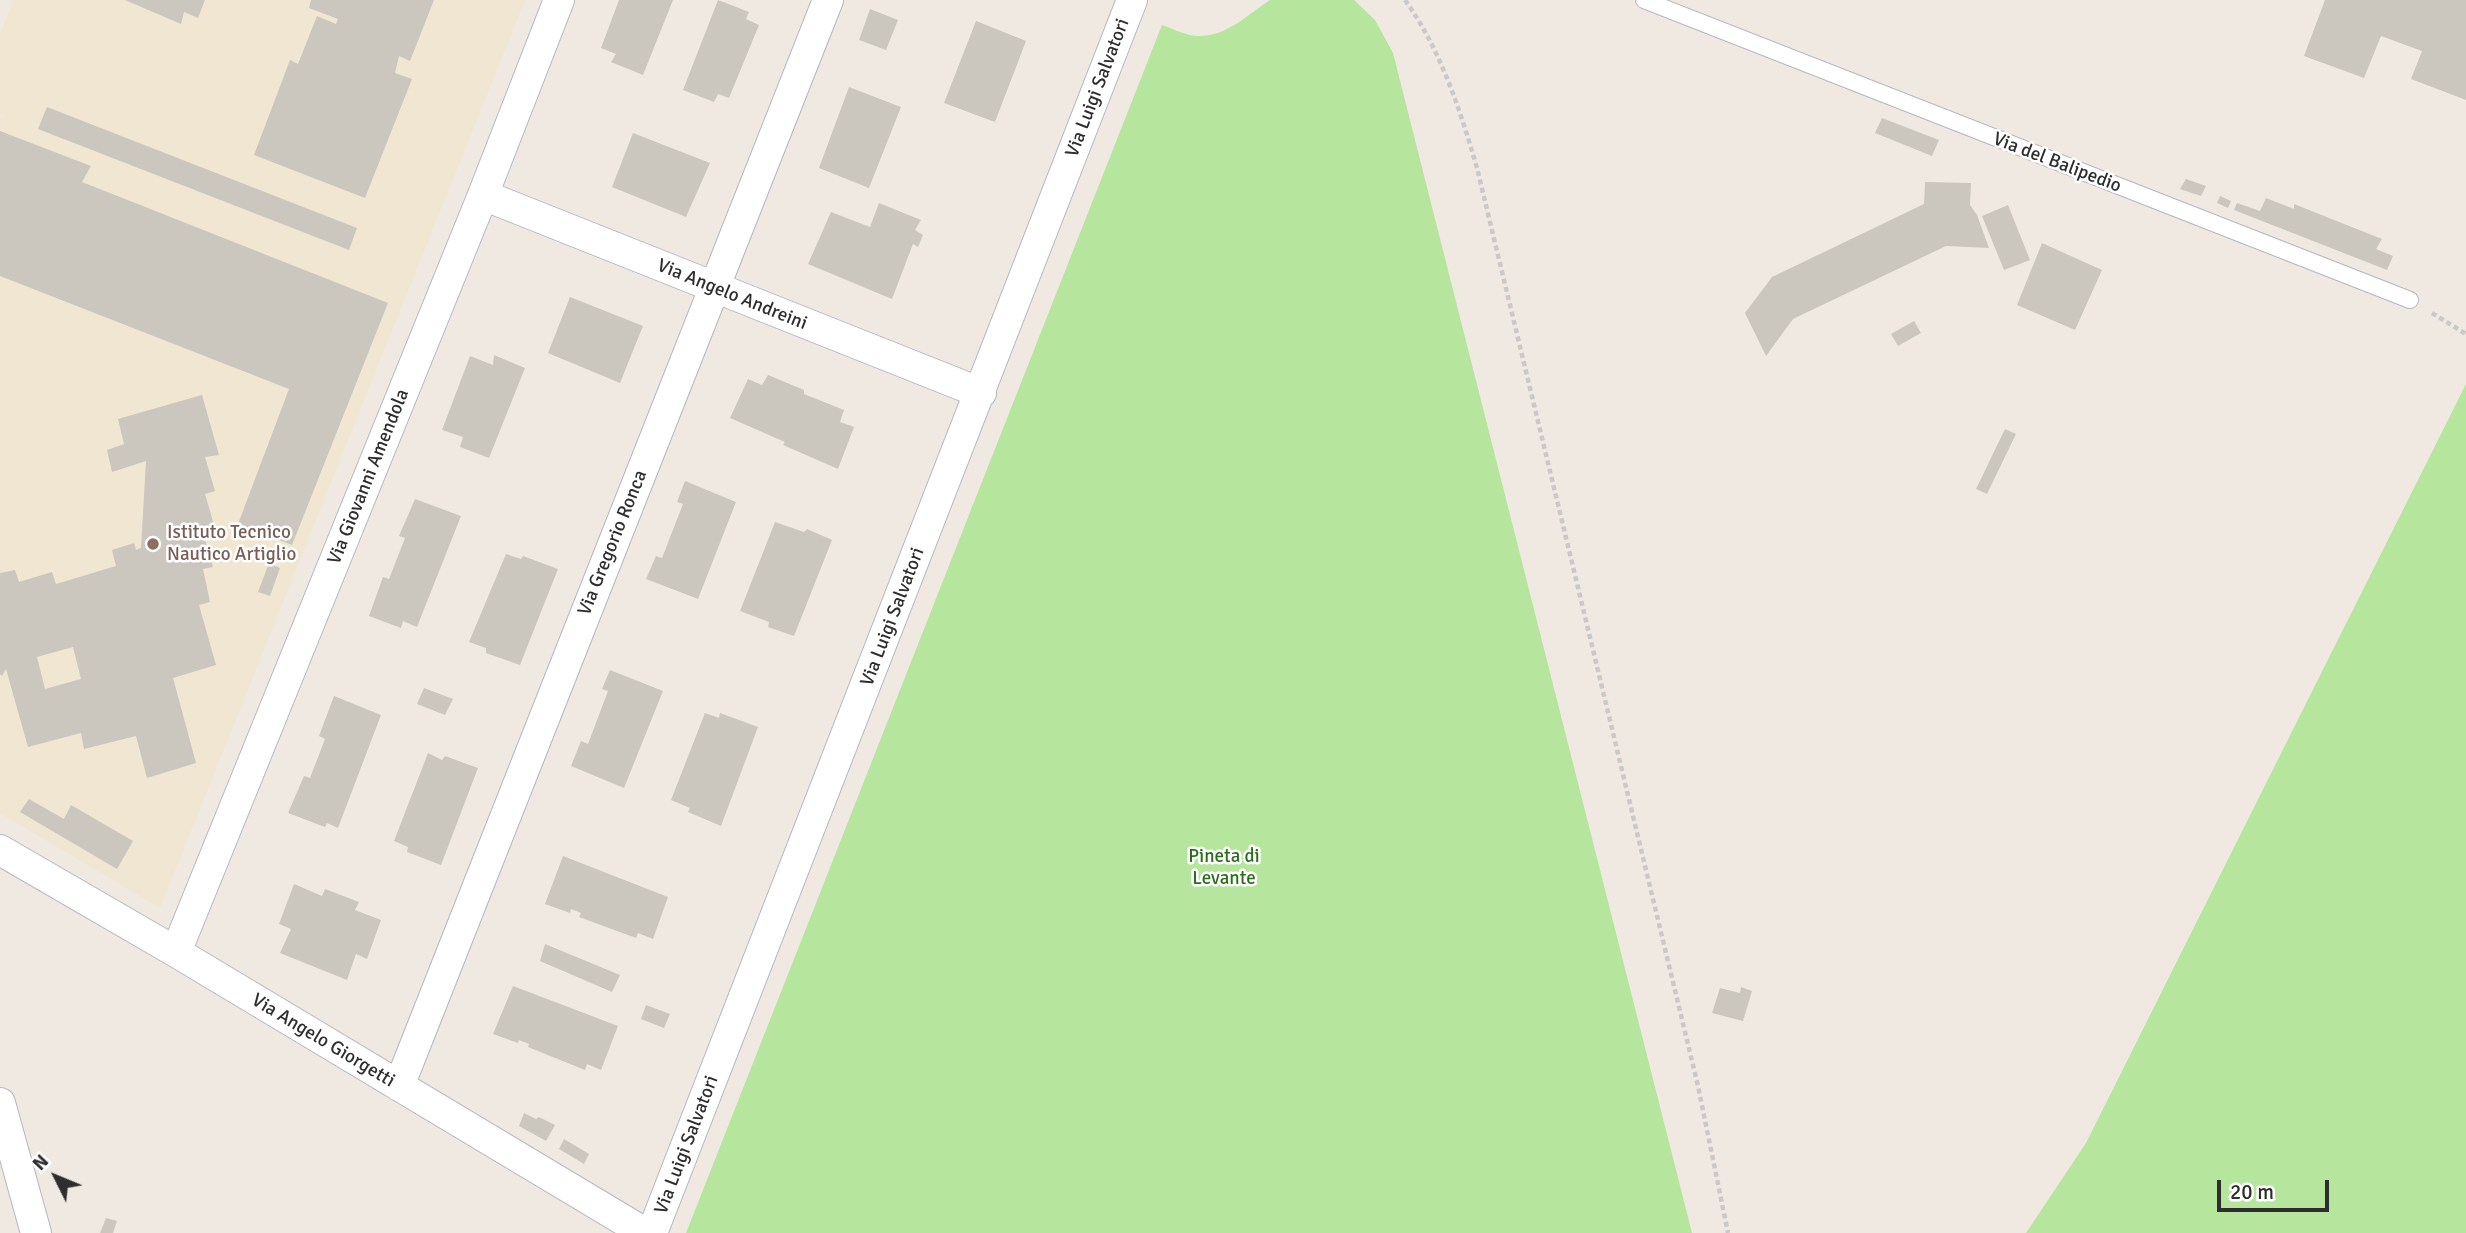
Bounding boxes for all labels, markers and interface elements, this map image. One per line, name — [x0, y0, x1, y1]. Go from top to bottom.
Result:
street label: Via Luigi Salvatori — [1061, 16, 1135, 160]
street label: Via del Balipedio — [1990, 128, 2124, 198]
street label: Via Angelo Andreini — [654, 255, 810, 335]
street label: Via Giovanni Amendola — [323, 386, 415, 568]
street label: Via Gregorio Ronca — [573, 467, 653, 619]
place label: Istituto Tecnico Nautico Artiglio — [167, 522, 296, 566]
marker: Istituto Tecnico Nautico Artiglio — [145, 536, 161, 552]
street label: Via Luigi Salvatori — [856, 545, 930, 689]
park label: Pineta di Levante — [1188, 846, 1260, 890]
street label: Via Angelo Giorgetti — [247, 989, 399, 1093]
street label: Via Luigi Salvatori — [650, 1073, 724, 1217]
north arrow — [21, 1142, 91, 1212]
text: N — [27, 1150, 54, 1176]
scale bar — [2221, 1166, 2333, 1210]
text: 20 m — [2230, 1179, 2274, 1205]

